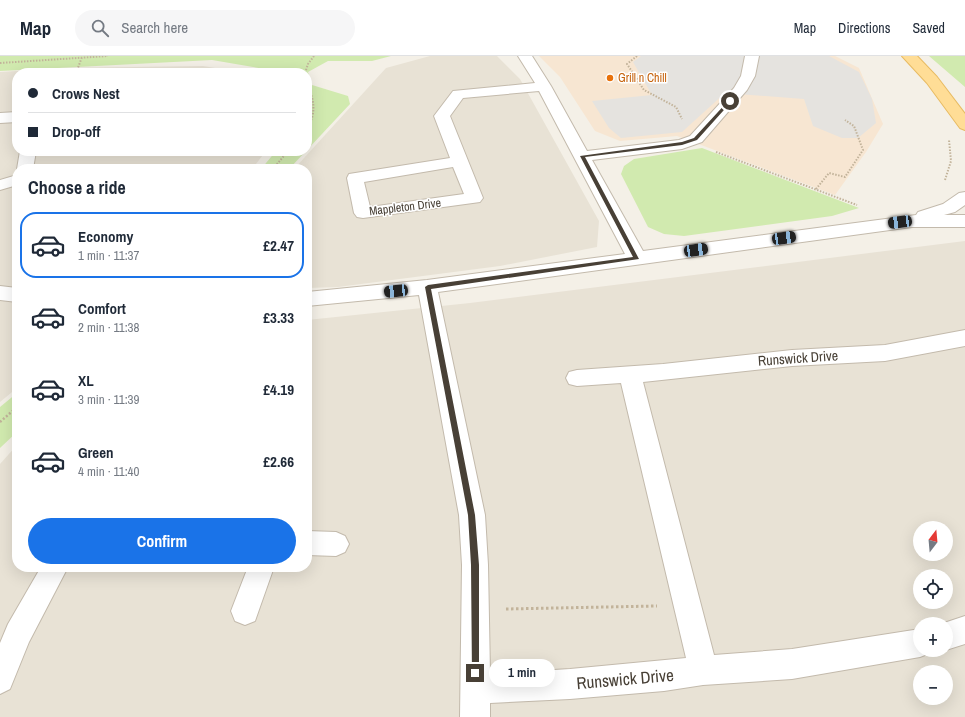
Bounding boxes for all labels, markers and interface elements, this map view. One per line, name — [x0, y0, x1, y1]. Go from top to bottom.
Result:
search box — [75, 10, 355, 46]
text: Map — [20, 15, 51, 41]
icon: search — [89, 17, 111, 39]
text: Search here — [121, 17, 188, 38]
text: Map — [794, 19, 816, 37]
text: Directions — [838, 19, 890, 37]
text: Saved — [912, 19, 945, 37]
place label: Grill n Chill — [618, 70, 667, 86]
marker: Grill n Chill — [605, 73, 615, 83]
text: Crows Nest — [52, 83, 120, 104]
route start — [721, 92, 739, 110]
text: Drop-off — [52, 121, 101, 142]
text: Choose a ride — [28, 175, 126, 200]
street label: Mappleton Drive — [368, 195, 442, 219]
car — [887, 215, 913, 229]
text: Economy — [78, 226, 133, 247]
icon: car — [30, 227, 66, 263]
car — [771, 230, 797, 246]
text: £2.47 — [263, 235, 294, 256]
car — [683, 242, 709, 258]
text: 1 min · 11:37 — [78, 247, 139, 264]
car — [383, 284, 409, 298]
text: Comfort — [78, 298, 126, 319]
icon: car — [30, 299, 66, 335]
text: £3.33 — [263, 307, 294, 328]
text: 2 min · 11:38 — [78, 319, 139, 336]
street label: Runswick Drive — [757, 346, 839, 370]
text: XL — [78, 370, 94, 391]
icon: car — [30, 371, 66, 407]
text: £4.19 — [263, 379, 294, 400]
text: 3 min · 11:39 — [78, 391, 139, 408]
text: Green — [78, 442, 114, 463]
icon: car — [30, 443, 66, 479]
text: £2.66 — [263, 451, 294, 472]
text: 4 min · 11:40 — [78, 463, 139, 480]
button: Confirm — [28, 518, 296, 564]
north arrow — [913, 521, 953, 561]
map controls — [913, 521, 953, 705]
button: locate — [913, 569, 953, 609]
button: + — [913, 617, 953, 657]
callout: 1 min — [489, 659, 555, 687]
street label: Runswick Drive — [575, 663, 675, 694]
route end — [466, 664, 484, 682]
text: 1 min — [508, 664, 536, 681]
button: − — [913, 665, 953, 705]

